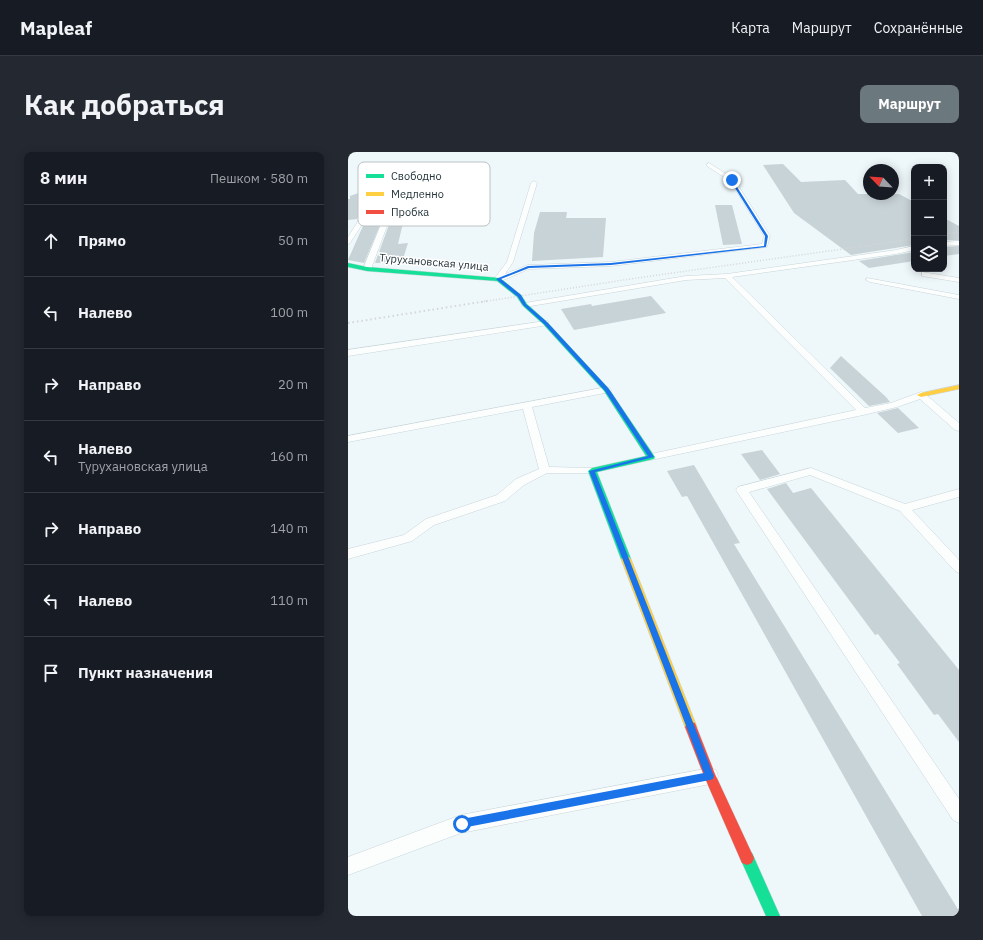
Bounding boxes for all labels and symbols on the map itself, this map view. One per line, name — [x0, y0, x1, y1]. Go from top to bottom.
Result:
legend — [358, 162, 490, 226]
north arrow — [863, 164, 899, 200]
text: Свободно — [391, 169, 442, 183]
route end — [723, 171, 741, 189]
text: Медленно — [391, 187, 444, 201]
text: Пробка — [391, 205, 429, 219]
street label: Турухановская улица — [379, 250, 489, 274]
route start — [453, 815, 471, 833]

